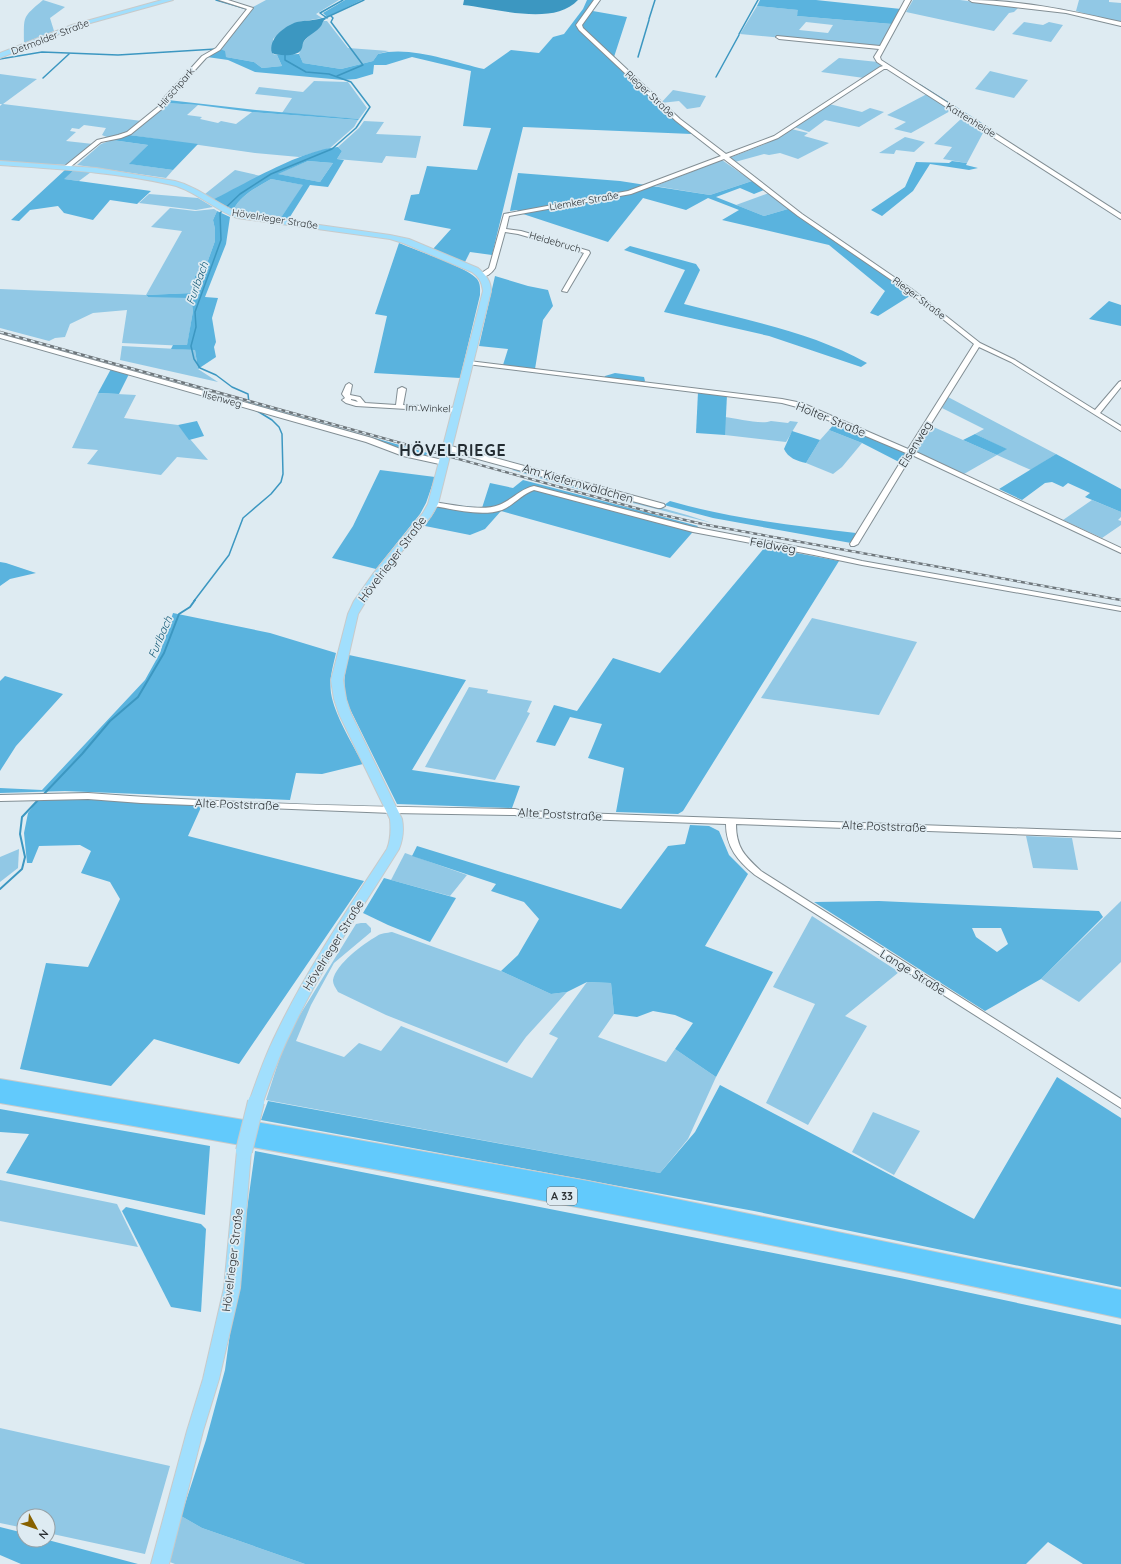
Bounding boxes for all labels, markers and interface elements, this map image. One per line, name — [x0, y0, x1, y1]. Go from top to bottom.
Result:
street label: Detmolder Straße — [9, 16, 91, 58]
street label: Hirschpark — [155, 65, 197, 111]
street label: Rieger Straße — [622, 68, 678, 121]
street label: Kattenheide — [944, 100, 999, 141]
street label: Liemker Straße — [548, 188, 620, 213]
street label: Hövelrieger Straße — [231, 206, 319, 232]
street label: Heidebruch — [528, 228, 582, 256]
water label: Furlbach — [183, 259, 211, 306]
street label: Rieger Straße — [890, 274, 948, 322]
street label: Ilsenweg — [201, 388, 243, 410]
street label: Holter Straße — [794, 398, 868, 440]
street label: Im Winkel — [405, 401, 451, 415]
street label: Eisenweg — [895, 418, 935, 470]
district label: HÖVELRIEGE — [399, 440, 507, 460]
street label: Am Kiefernwäldchen — [521, 460, 635, 506]
street label: Hövelrieger Straße — [355, 513, 429, 605]
street label: Feldweg — [749, 534, 797, 556]
water label: Furlbach — [145, 613, 175, 660]
street label: Alte Poststraße — [195, 795, 280, 813]
street label: Alte Poststraße — [518, 804, 603, 824]
street label: Alte Poststraße — [842, 817, 927, 835]
street label: Hövelrieger Straße — [299, 897, 367, 993]
street label: Lange Straße — [877, 946, 949, 998]
road number: A 33 — [547, 1187, 577, 1205]
street label: Hövelrieger Straße — [218, 1207, 246, 1313]
north arrow — [16, 1508, 56, 1548]
text: N — [36, 1527, 52, 1542]

